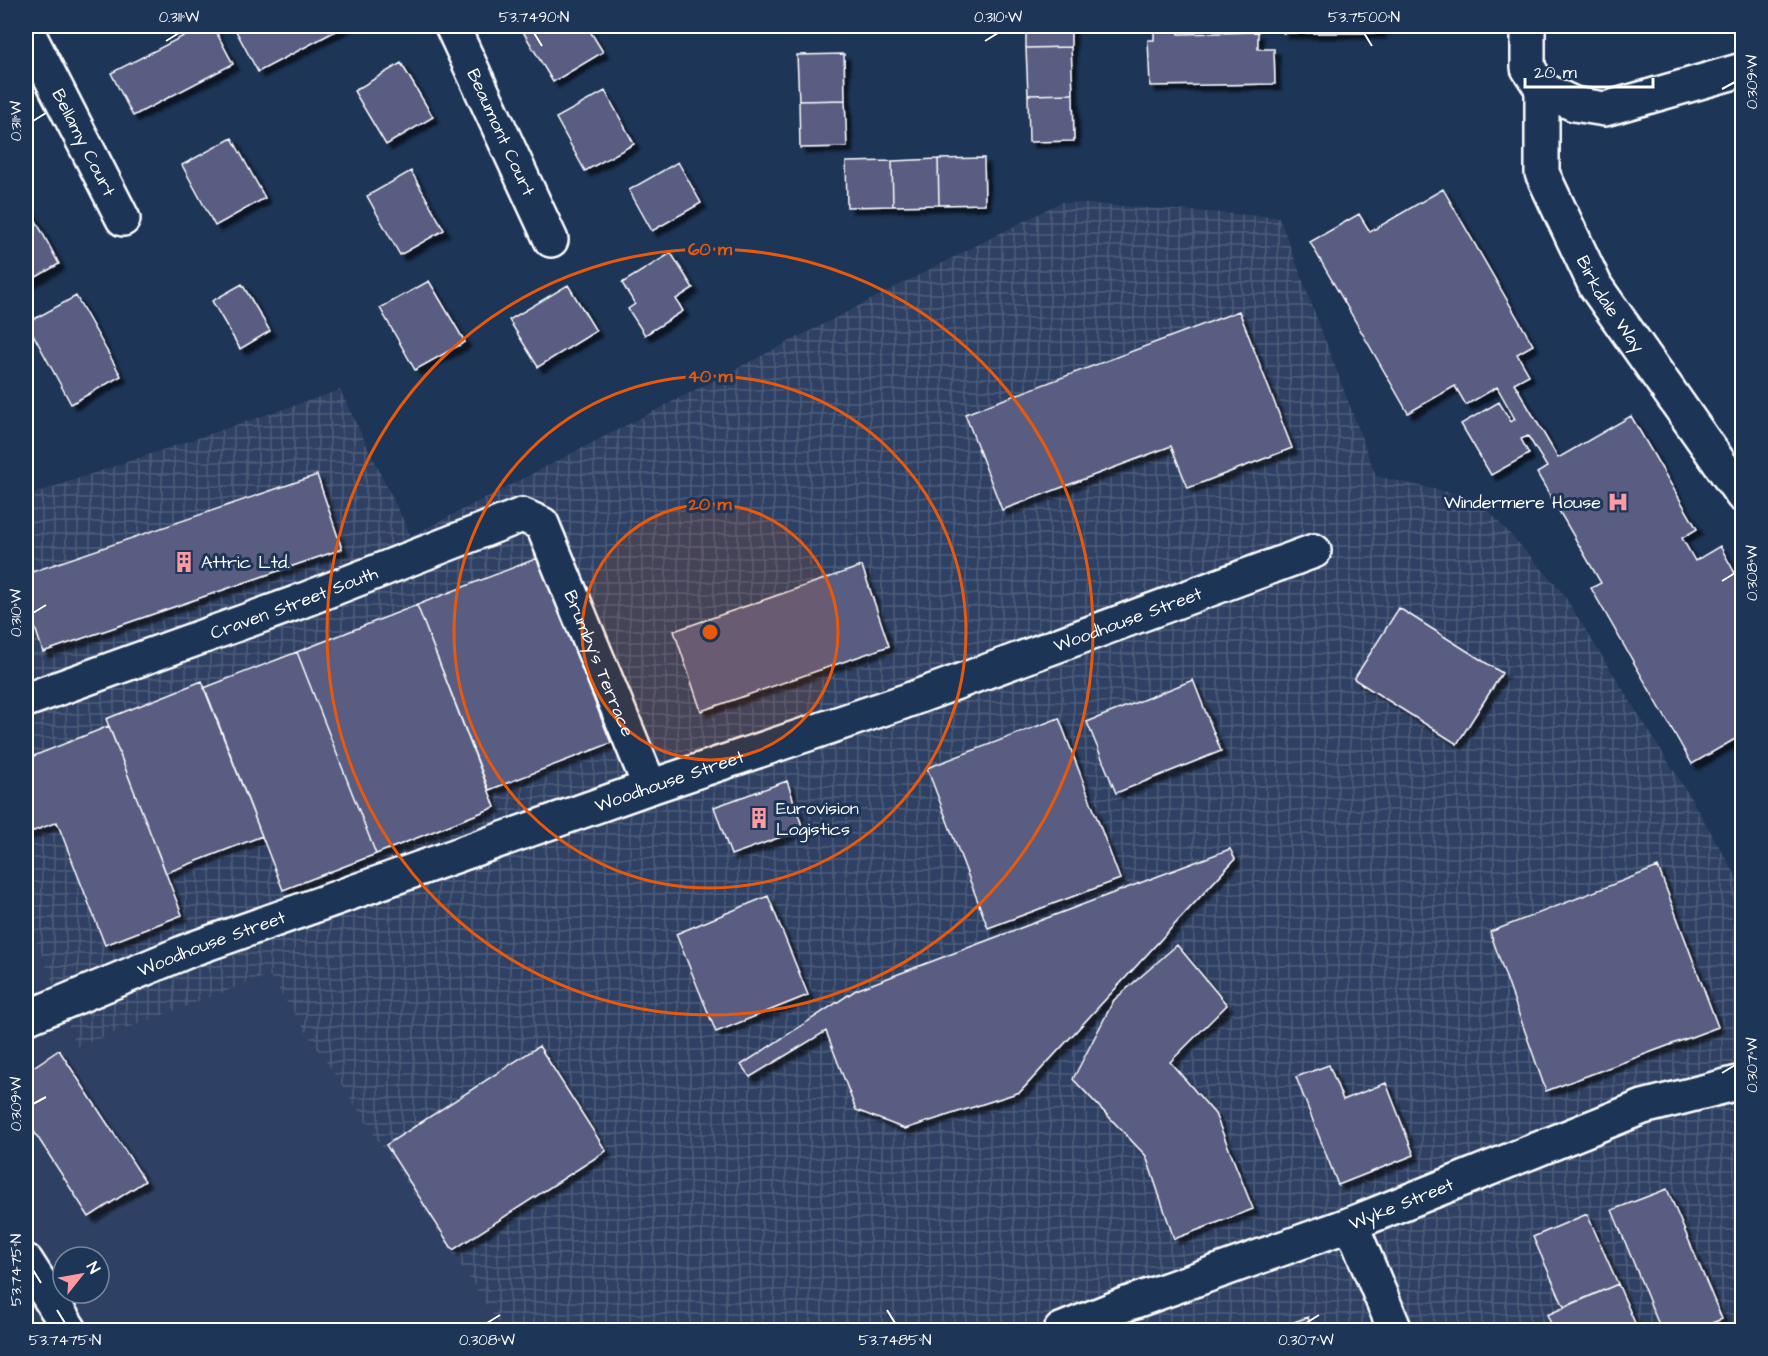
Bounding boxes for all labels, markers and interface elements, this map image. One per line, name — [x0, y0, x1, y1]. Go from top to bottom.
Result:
text: 0.311°W — [159, 7, 199, 28]
text: 53.7490°N — [499, 7, 569, 28]
text: 0.310°W — [974, 7, 1022, 28]
text: 53.7500°N — [1328, 7, 1400, 28]
scale bar — [1525, 51, 1652, 89]
text: 0.309°W — [1742, 55, 1763, 109]
text: 20 m — [1534, 60, 1577, 85]
street label: Beaumont Court — [460, 65, 541, 201]
street label: Bellamy Court — [46, 85, 122, 202]
text: 0.311°W — [6, 101, 27, 141]
text: 60 m — [688, 237, 733, 262]
street label: Birkdale Way — [1570, 252, 1650, 358]
text: 40 m — [688, 364, 733, 389]
place label: Windermere House — [1444, 490, 1601, 515]
hospital icon: Windermere House — [1606, 490, 1630, 514]
text: 20 m — [688, 492, 732, 517]
text: 0.308°W — [1742, 545, 1763, 601]
building icon: Attric Ltd. — [172, 550, 196, 574]
place label: Attric Ltd. — [201, 550, 290, 575]
street label: Craven Street South — [207, 560, 381, 646]
street label: Woodhouse Street — [1050, 581, 1206, 659]
street label: Brumby's Terrace — [558, 587, 640, 741]
text: 0.310°W — [6, 589, 27, 637]
centre of rings — [700, 622, 720, 642]
street label: Woodhouse Street — [592, 744, 748, 818]
place label: Eurovision Logistics — [776, 796, 859, 843]
building icon: Eurovision Logistics — [747, 806, 771, 830]
street label: Woodhouse Street — [134, 905, 290, 983]
text: 0.307°W — [1742, 1037, 1763, 1093]
text: 0.309°W — [6, 1077, 27, 1131]
street label: Wyke Street — [1346, 1172, 1458, 1236]
text: 53.7475°N — [6, 1234, 27, 1306]
north arrow — [51, 1245, 111, 1305]
text: N — [81, 1258, 105, 1278]
text: 53.7475°N — [29, 1330, 101, 1351]
text: 0.308°W — [459, 1330, 515, 1351]
text: 53.7485°N — [859, 1330, 931, 1351]
text: 0.307°W — [1278, 1330, 1334, 1351]

